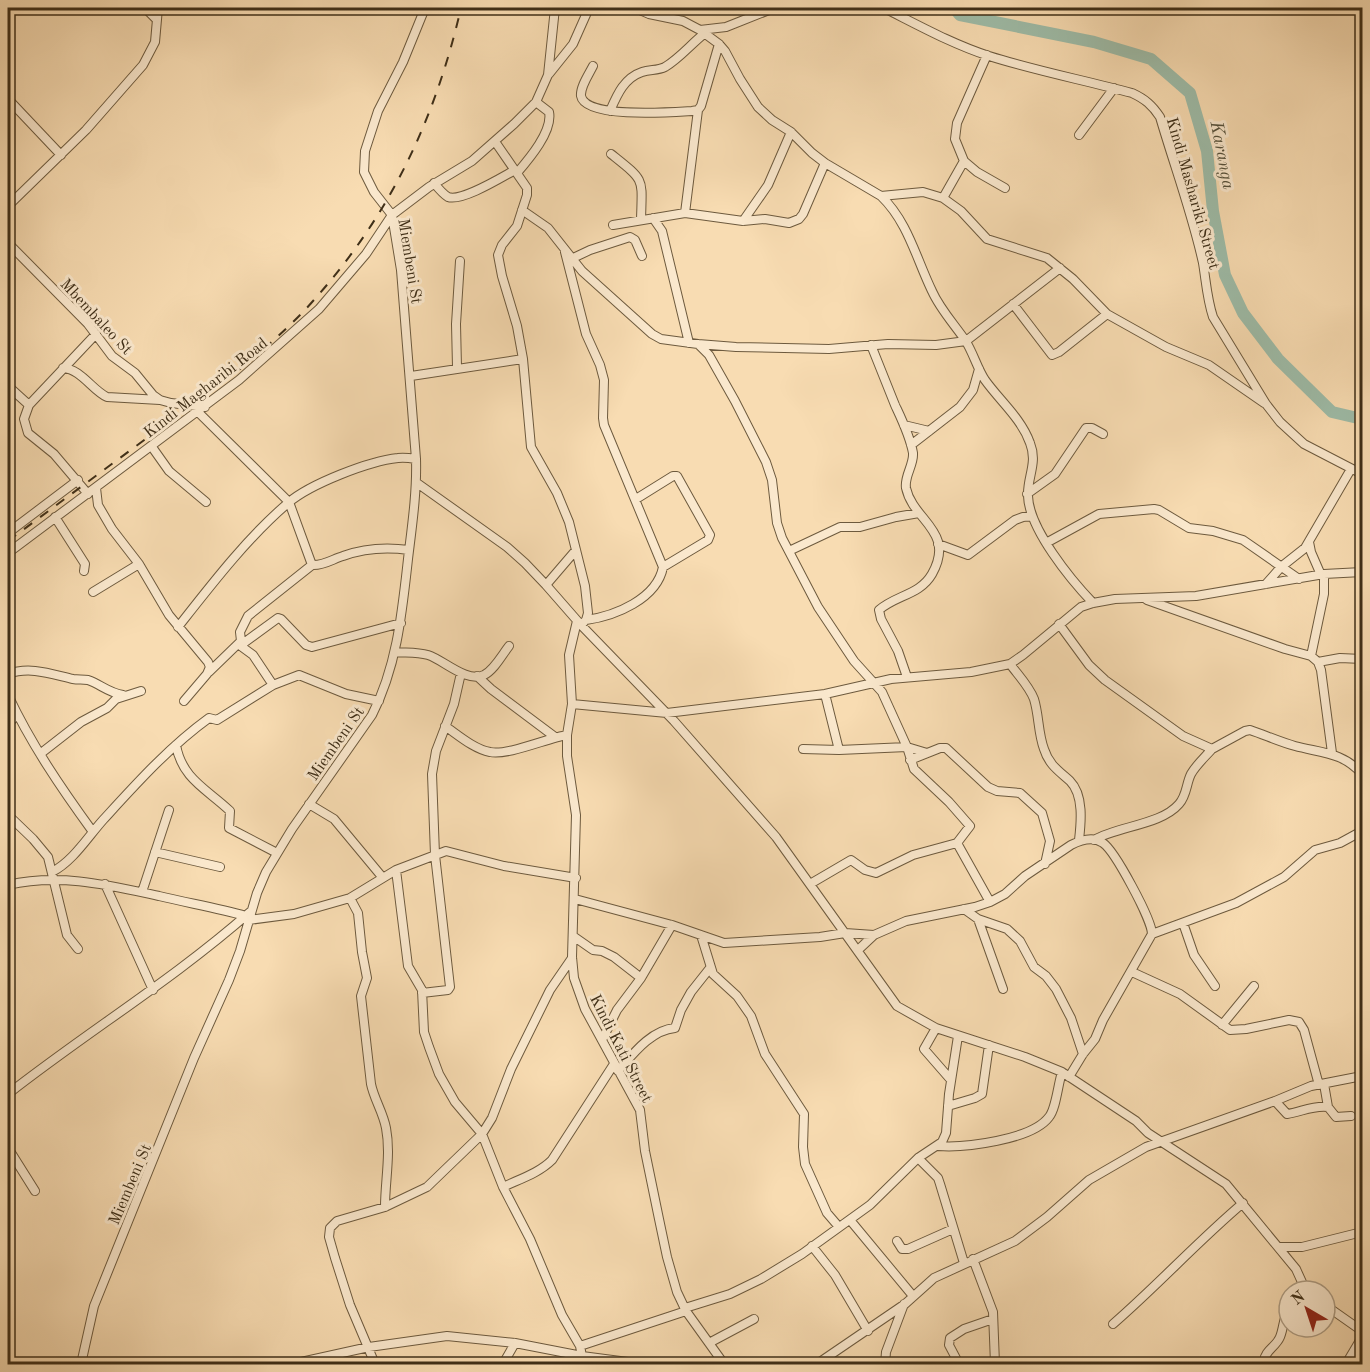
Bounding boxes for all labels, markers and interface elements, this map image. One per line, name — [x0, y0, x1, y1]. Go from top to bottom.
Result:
street label: Kindi Mashariki Street — [1163, 116, 1222, 272]
water label: Karanga — [1206, 119, 1238, 191]
street label: Miembeni St — [394, 217, 424, 306]
street label: Mbembaleo St — [56, 276, 135, 359]
street label: Kindi Magharibi Road — [141, 335, 271, 442]
street label: Miembeni St — [305, 704, 368, 784]
street label: Kindi Kati Street — [586, 992, 655, 1106]
street label: Miembeni St — [107, 1142, 155, 1228]
north arrow — [1277, 1279, 1337, 1339]
text: N — [1289, 1288, 1309, 1309]

